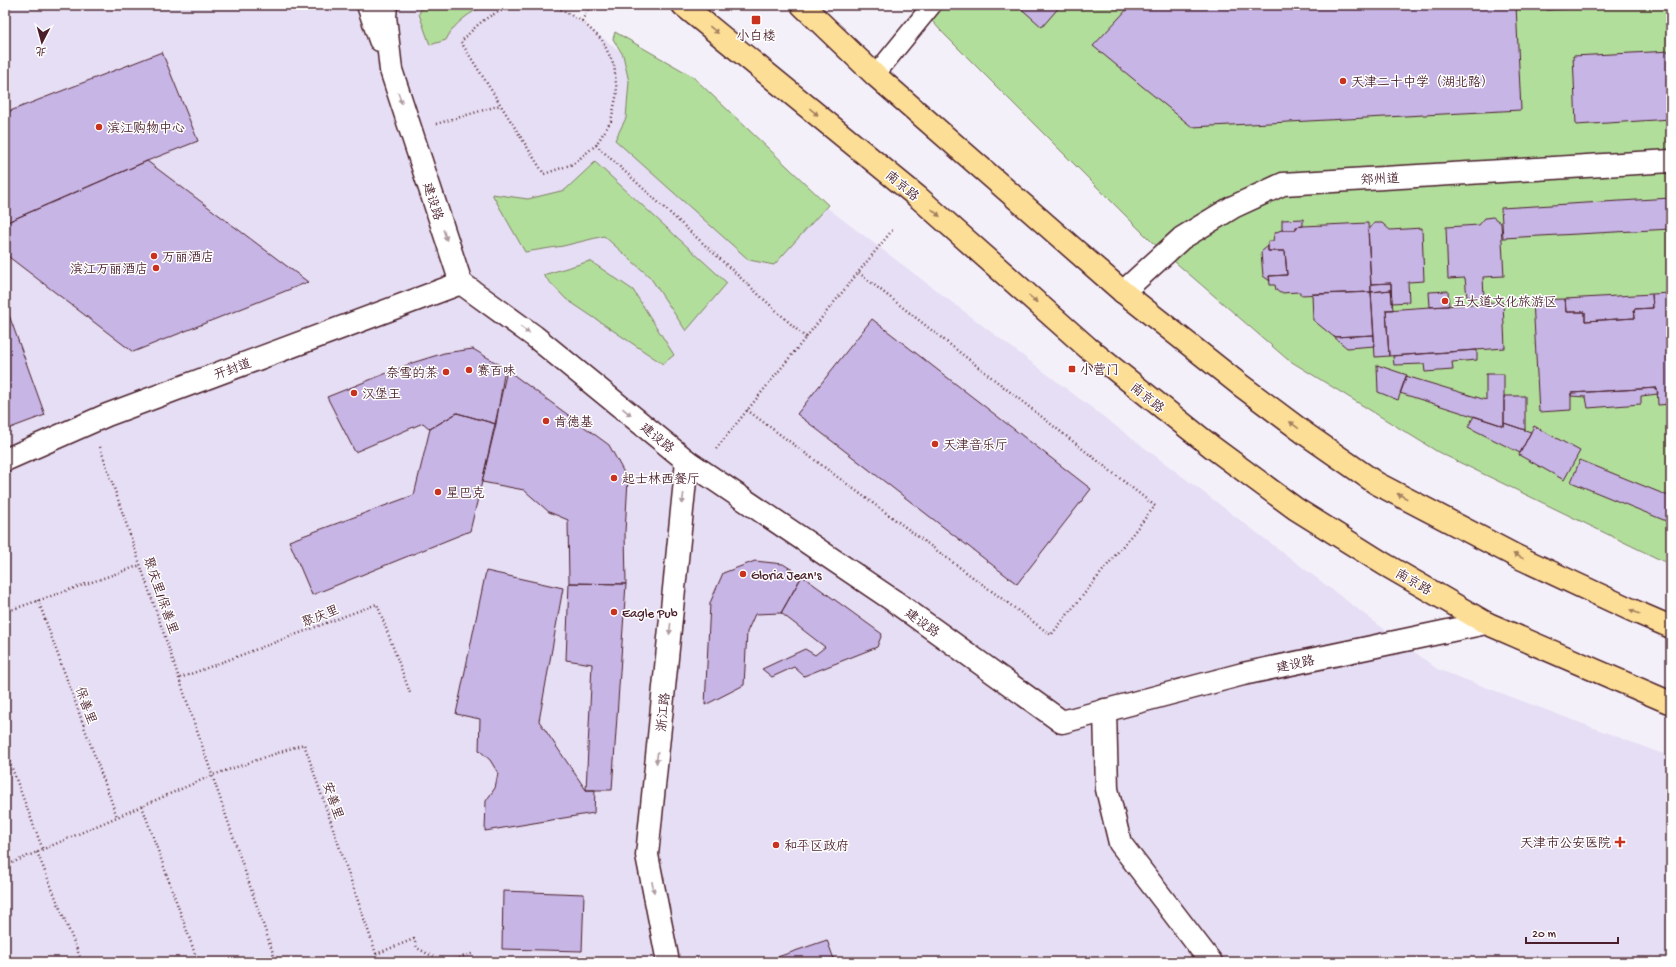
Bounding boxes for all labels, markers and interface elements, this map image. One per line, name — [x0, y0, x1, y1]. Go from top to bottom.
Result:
marker: 小白楼 — [750, 14, 762, 26]
north arrow — [22, 22, 62, 62]
one-way arrow — [708, 25, 719, 34]
place label: 小白楼 — [736, 29, 776, 45]
text: 北 — [35, 43, 47, 56]
place label: 天津二十中学（湖北路） — [1351, 74, 1494, 91]
marker: 天津二十中学（湖北路） — [1338, 76, 1348, 86]
one-way arrow — [398, 93, 404, 105]
one-way arrow — [809, 108, 819, 117]
place label: 滨江购物中心 — [107, 120, 185, 137]
marker: 滨江购物中心 — [94, 122, 104, 132]
street label: 南京路 — [882, 168, 922, 205]
street label: 郑州道 — [1360, 171, 1400, 189]
street label: 建设路 — [418, 181, 446, 223]
one-way arrow — [931, 208, 940, 217]
one-way arrow — [443, 229, 449, 241]
place label: 万丽酒店 — [162, 250, 214, 266]
marker: 万丽酒店 — [149, 251, 159, 261]
place label: 滨江万丽酒店 — [70, 262, 148, 278]
marker: 滨江万丽酒店 — [151, 263, 161, 273]
one-way arrow — [1027, 295, 1038, 304]
place label: 五大道文化旅游区 — [1453, 295, 1557, 311]
marker: 五大道文化旅游区 — [1440, 296, 1450, 306]
one-way arrow — [520, 326, 531, 334]
street label: 开封道 — [212, 356, 254, 384]
place label: 小营门 — [1080, 363, 1119, 379]
place label: 赛百味 — [477, 364, 516, 380]
marker: 小营门 — [1067, 364, 1077, 374]
marker: 赛百味 — [464, 365, 474, 375]
place label: 奈雪的茶 — [386, 366, 438, 382]
marker: 奈雪的茶 — [441, 367, 451, 377]
street label: 南京路 — [1127, 380, 1167, 417]
place label: 汉堡王 — [362, 387, 401, 403]
marker: 汉堡王 — [349, 388, 359, 398]
one-way arrow — [621, 407, 632, 416]
place label: 肯德基 — [554, 414, 593, 431]
marker: 肯德基 — [541, 416, 551, 426]
street label: 建设路 — [637, 420, 677, 457]
one-way arrow — [1288, 421, 1299, 429]
place label: 天津音乐厅 — [943, 438, 1008, 454]
marker: 天津音乐厅 — [930, 439, 940, 449]
place label: 起士林西餐厅 — [622, 472, 700, 488]
marker: 起士林西餐厅 — [609, 473, 619, 483]
place label: 星巴克 — [446, 486, 485, 502]
marker: 星巴克 — [433, 487, 443, 497]
one-way arrow — [680, 493, 686, 506]
one-way arrow — [1396, 493, 1408, 500]
one-way arrow — [1512, 553, 1523, 559]
street label: 聚庆里/保善里 — [139, 555, 181, 637]
street label: 南京路 — [1392, 566, 1434, 599]
marker: Gloria Jean's — [738, 569, 748, 579]
place label: Gloria Jean's — [751, 569, 823, 584]
street label: 聚庆里 — [300, 602, 342, 631]
street label: 建设路 — [901, 606, 942, 642]
marker: Eagle Pub — [609, 607, 619, 617]
place label: Eagle Pub — [622, 607, 678, 622]
one-way arrow — [1629, 609, 1641, 615]
one-way arrow — [667, 623, 673, 635]
street label: 建设路 — [1275, 653, 1316, 677]
street label: 保善里 — [71, 685, 99, 727]
street label: 浙江路 — [654, 692, 674, 732]
one-way arrow — [654, 752, 660, 764]
street label: 安善里 — [318, 780, 346, 822]
place label: 天津市公安医院 — [1520, 835, 1611, 852]
marker: 天津市公安医院 — [1614, 836, 1626, 848]
place label: 和平区政府 — [784, 839, 849, 855]
marker: 和平区政府 — [771, 840, 781, 850]
one-way arrow — [651, 881, 657, 893]
scale bar — [1526, 919, 1618, 945]
text: 20 m — [1532, 928, 1557, 942]

